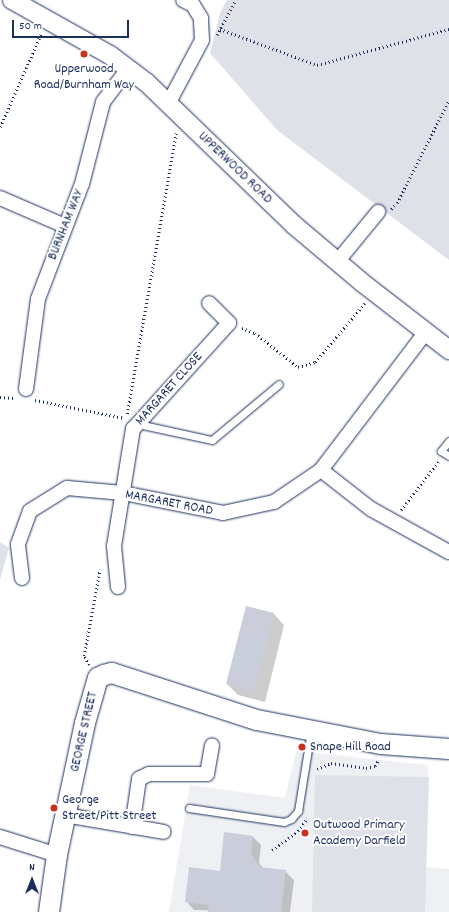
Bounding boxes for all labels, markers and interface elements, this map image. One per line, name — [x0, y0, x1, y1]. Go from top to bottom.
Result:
scale bar — [14, 12, 131, 38]
text: 50 m — [19, 18, 42, 35]
marker: Upperwood Road/Burnham Way — [79, 49, 89, 59]
place label: Upperwood Road/Burnham Way — [34, 61, 134, 94]
street label: UPPERWOOD ROAD — [194, 128, 276, 208]
street label: BURNHAM WAY — [44, 187, 88, 263]
street label: MARGARET CLOSE — [132, 349, 206, 429]
street label: MARGARET ROAD — [124, 486, 214, 520]
street label: GEORGE STREET — [67, 690, 101, 774]
place label: Snape Hill Road — [310, 739, 391, 755]
marker: Snape Hill Road — [297, 742, 307, 752]
place label: George Street/Pitt Street — [62, 792, 156, 824]
marker: George Street/Pitt Street — [49, 803, 59, 813]
place label: Outwood Primary Academy Darfield — [313, 817, 406, 850]
marker: Outwood Primary Academy Darfield — [300, 828, 310, 838]
north arrow — [12, 860, 52, 900]
text: N — [29, 860, 35, 876]

